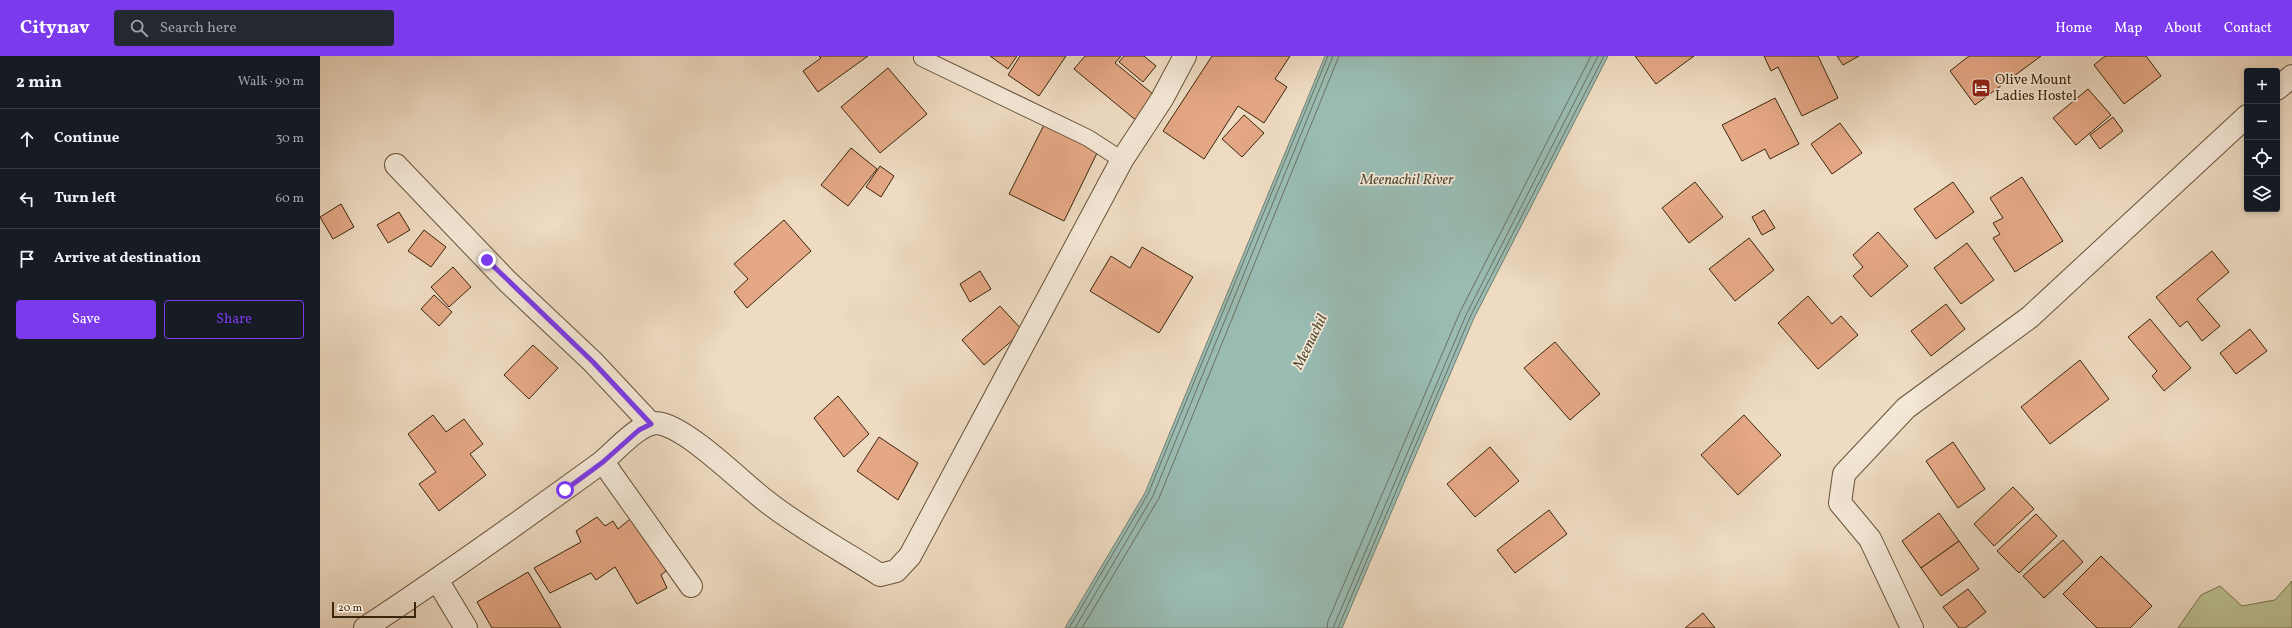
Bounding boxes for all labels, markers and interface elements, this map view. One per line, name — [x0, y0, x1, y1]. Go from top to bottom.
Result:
search box — [114, 10, 394, 46]
text: Citynav — [20, 15, 90, 41]
icon: search — [128, 17, 150, 39]
text: Search here — [160, 18, 237, 39]
text: Home — [2055, 19, 2092, 38]
text: Map — [2114, 19, 2142, 38]
text: About — [2164, 19, 2202, 38]
text: Contact — [2224, 19, 2272, 38]
map controls — [2244, 68, 2280, 212]
button: + — [2244, 68, 2280, 104]
text: 2 min — [16, 71, 62, 94]
place label: Olive Mount Ladies Hostel — [1995, 71, 2077, 106]
text: Walk · 90 m — [238, 73, 304, 91]
hotel icon: Olive Mount Ladies Hostel — [1970, 77, 1992, 99]
button: − — [2244, 104, 2280, 140]
icon: ahead — [16, 128, 38, 150]
text: Continue — [54, 128, 119, 149]
text: 30 m — [276, 130, 304, 148]
button: locate — [2244, 140, 2280, 176]
water label: Meenachil River — [1359, 170, 1454, 191]
button: layers — [2244, 176, 2280, 212]
icon: left — [16, 188, 38, 210]
text: Turn left — [54, 188, 116, 209]
text: 60 m — [276, 190, 304, 208]
icon: arrive — [16, 248, 38, 270]
text: Arrive at destination — [54, 248, 201, 269]
route end — [478, 251, 496, 269]
button: Save — [16, 300, 156, 339]
button: Share — [164, 300, 304, 339]
water label: Meenachil — [1288, 310, 1334, 374]
route start — [556, 481, 574, 499]
scale bar — [332, 600, 416, 619]
text: 20 m — [338, 601, 362, 616]

